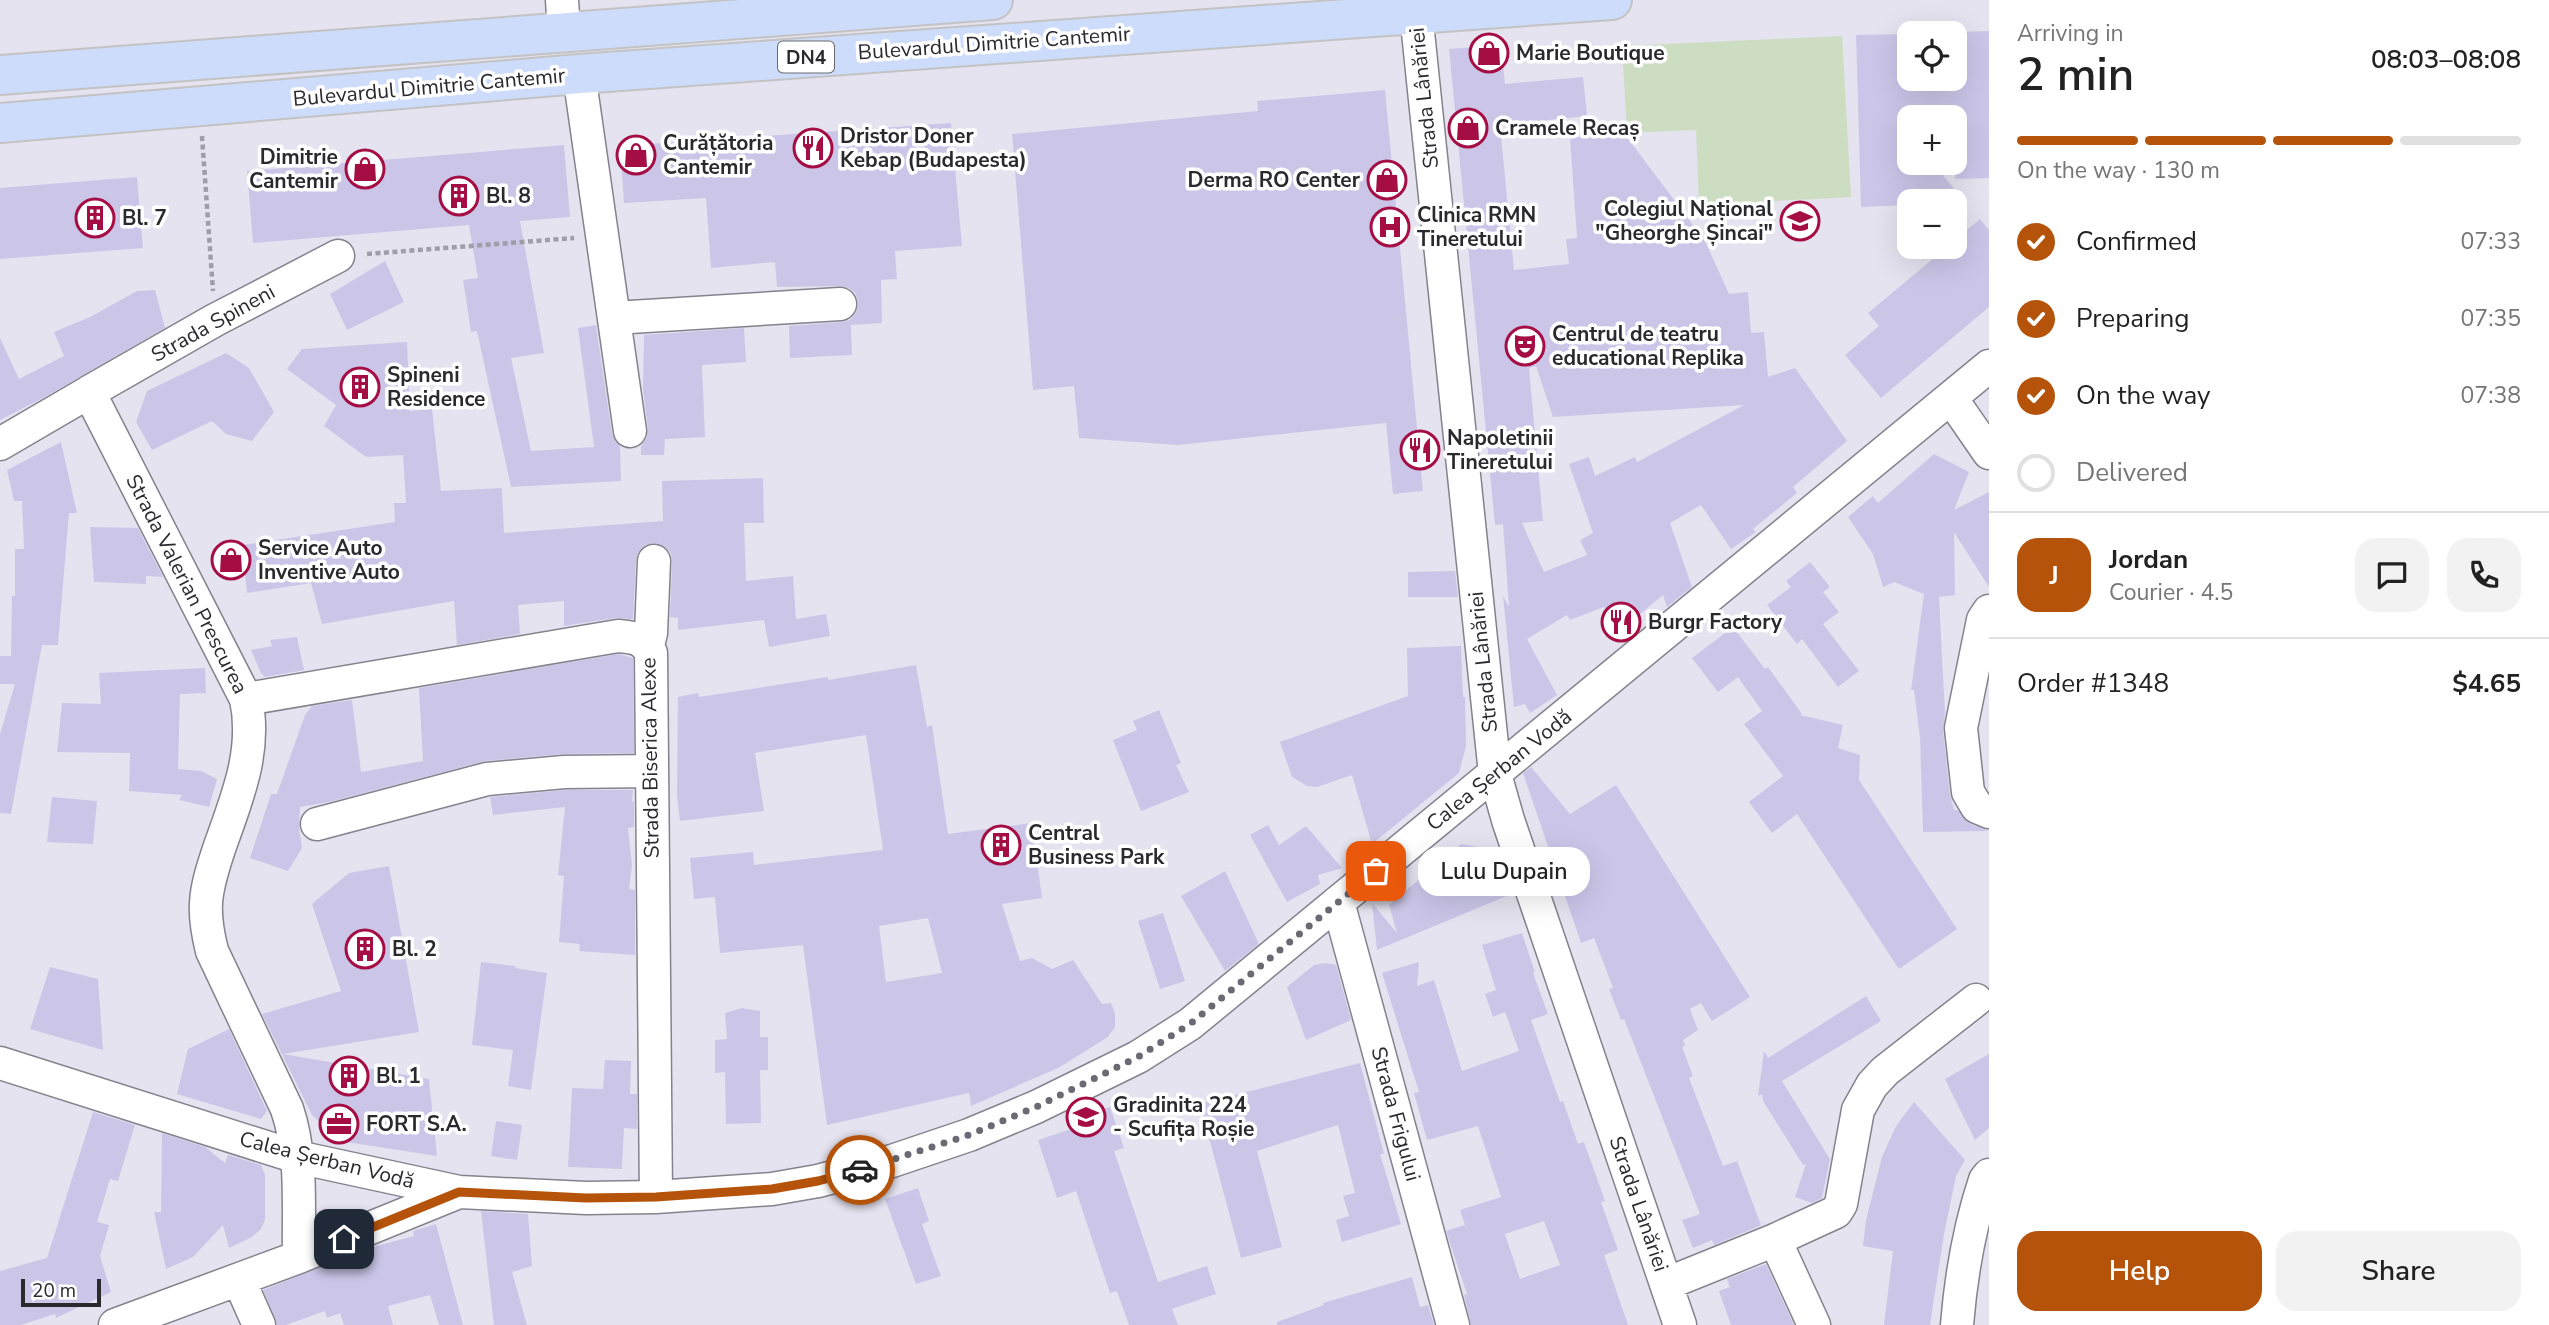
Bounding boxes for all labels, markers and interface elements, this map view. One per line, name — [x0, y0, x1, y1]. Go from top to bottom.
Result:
text: Arriving in — [2017, 18, 2124, 49]
street label: Bulevardul Dimitrie Cantemir — [857, 19, 1132, 66]
map controls — [1897, 21, 1967, 259]
button: locate — [1897, 21, 1967, 91]
street label: Strada Lânăriei — [1403, 26, 1445, 170]
shop icon: Marie Boutique — [1468, 32, 1510, 74]
place label: Marie Boutique — [1516, 39, 1665, 67]
road number: DN4 — [778, 41, 834, 72]
text: 08:03–08:08 — [2371, 42, 2521, 77]
text: 2 min — [2017, 43, 2134, 106]
street label: Bulevardul Dimitrie Cantemir — [292, 61, 567, 113]
button: + — [1897, 105, 1967, 175]
shop icon: Cramele Recaș — [1447, 107, 1489, 149]
place label: Cramele Recaș — [1495, 114, 1639, 142]
place label: Dristor Doner Kebap (Budapesta) — [840, 122, 1027, 174]
restaurant icon: Dristor Doner Kebap (Budapesta) — [792, 127, 834, 169]
place label: Curățătoria Cantemir — [663, 129, 773, 181]
shop icon: Curățătoria Cantemir — [615, 134, 657, 176]
place label: Dimitrie Cantemir — [249, 143, 339, 195]
shop icon: Dimitrie Cantemir — [344, 148, 386, 190]
text: On the way · 130 m — [2017, 155, 2220, 186]
shop icon: Derma RO Center — [1366, 159, 1408, 201]
place label: Derma RO Center — [1188, 166, 1361, 194]
building icon: Bl. 8 — [438, 175, 480, 217]
place label: Bl. 8 — [486, 182, 531, 210]
button: − — [1897, 189, 1967, 259]
place label: Colegiul Național "Gheorghe Șincai" — [1595, 195, 1773, 247]
building icon: Bl. 7 — [74, 197, 116, 239]
school or university icon: Colegiul Național "Gheorghe Șincai" — [1779, 200, 1821, 242]
place label: Clinica RMN Tineretului — [1417, 201, 1536, 253]
place label: Bl. 7 — [122, 204, 167, 232]
hospital icon: Clinica RMN Tineretului — [1369, 206, 1411, 248]
icon: check — [2017, 223, 2055, 261]
text: Confirmed — [2076, 224, 2197, 259]
text: 07:33 — [2461, 226, 2521, 257]
street label: Strada Spineni — [146, 277, 280, 369]
icon: check — [2017, 300, 2055, 338]
text: Preparing — [2076, 301, 2189, 336]
text: 07:35 — [2461, 303, 2521, 334]
place label: Centrul de teatru educational Replika — [1552, 320, 1744, 372]
theatre icon: Centrul de teatru educational Replika — [1504, 325, 1546, 367]
place label: Spineni Residence — [387, 361, 485, 413]
building icon: Spineni Residence — [339, 366, 381, 408]
icon: check — [2017, 377, 2055, 415]
text: On the way — [2076, 378, 2210, 413]
text: 07:38 — [2461, 380, 2521, 411]
place label: Napoletinii Tineretului — [1447, 424, 1553, 476]
restaurant icon: Napoletinii Tineretului — [1399, 429, 1441, 471]
text: Delivered — [2076, 455, 2188, 490]
street label: Strada Valerian Prescurea — [119, 469, 255, 699]
place label: Service Auto Inventive Auto — [258, 534, 400, 586]
button: chat — [2355, 538, 2429, 612]
button: phone — [2447, 538, 2521, 612]
shop icon: Service Auto Inventive Auto — [210, 539, 252, 581]
text: Jordan — [2109, 542, 2188, 577]
text: J — [2049, 558, 2059, 593]
text: Courier · 4.5 — [2109, 577, 2233, 608]
street label: Strada Lânăriei — [1462, 590, 1504, 734]
restaurant icon: Burgr Factory — [1600, 601, 1642, 643]
place label: Burgr Factory — [1648, 608, 1783, 636]
street label: Strada Biserica Alexe — [634, 657, 666, 859]
text: Order #1348 — [2017, 666, 2169, 701]
text: $4.65 — [2452, 666, 2521, 701]
street label: Calea Șerban Vodă — [1421, 703, 1577, 837]
place label: Central Business Park — [1028, 819, 1165, 871]
building icon: Central Business Park — [980, 824, 1022, 866]
pin — [1346, 841, 1406, 901]
callout: Lulu Dupain — [1418, 846, 1590, 896]
icon: bag — [1357, 852, 1395, 890]
text: Lulu Dupain — [1441, 856, 1567, 887]
building icon: Bl. 2 — [344, 928, 386, 970]
place label: Bl. 2 — [392, 935, 437, 963]
street label: Strada Frigului — [1365, 1044, 1427, 1184]
building icon: Bl. 1 — [328, 1055, 370, 1097]
place label: Bl. 1 — [376, 1062, 421, 1090]
place label: Gradinita 224 - Scufița Roșie — [1113, 1091, 1254, 1143]
school or university icon: Gradinita 224 - Scufița Roșie — [1065, 1096, 1107, 1138]
office icon: FORT S.A. — [318, 1103, 360, 1145]
place label: FORT S.A. — [366, 1110, 467, 1138]
street label: Calea Șerban Vodă — [237, 1125, 417, 1195]
street label: Strada Lânăriei — [1603, 1133, 1675, 1275]
courier — [825, 1135, 895, 1205]
icon: car — [841, 1151, 879, 1189]
pin — [314, 1209, 374, 1269]
icon: home — [325, 1220, 363, 1258]
button: Help — [2017, 1231, 2262, 1311]
button: Share — [2276, 1231, 2521, 1311]
scale bar — [21, 1276, 102, 1308]
text: 20 m — [32, 1278, 76, 1304]

